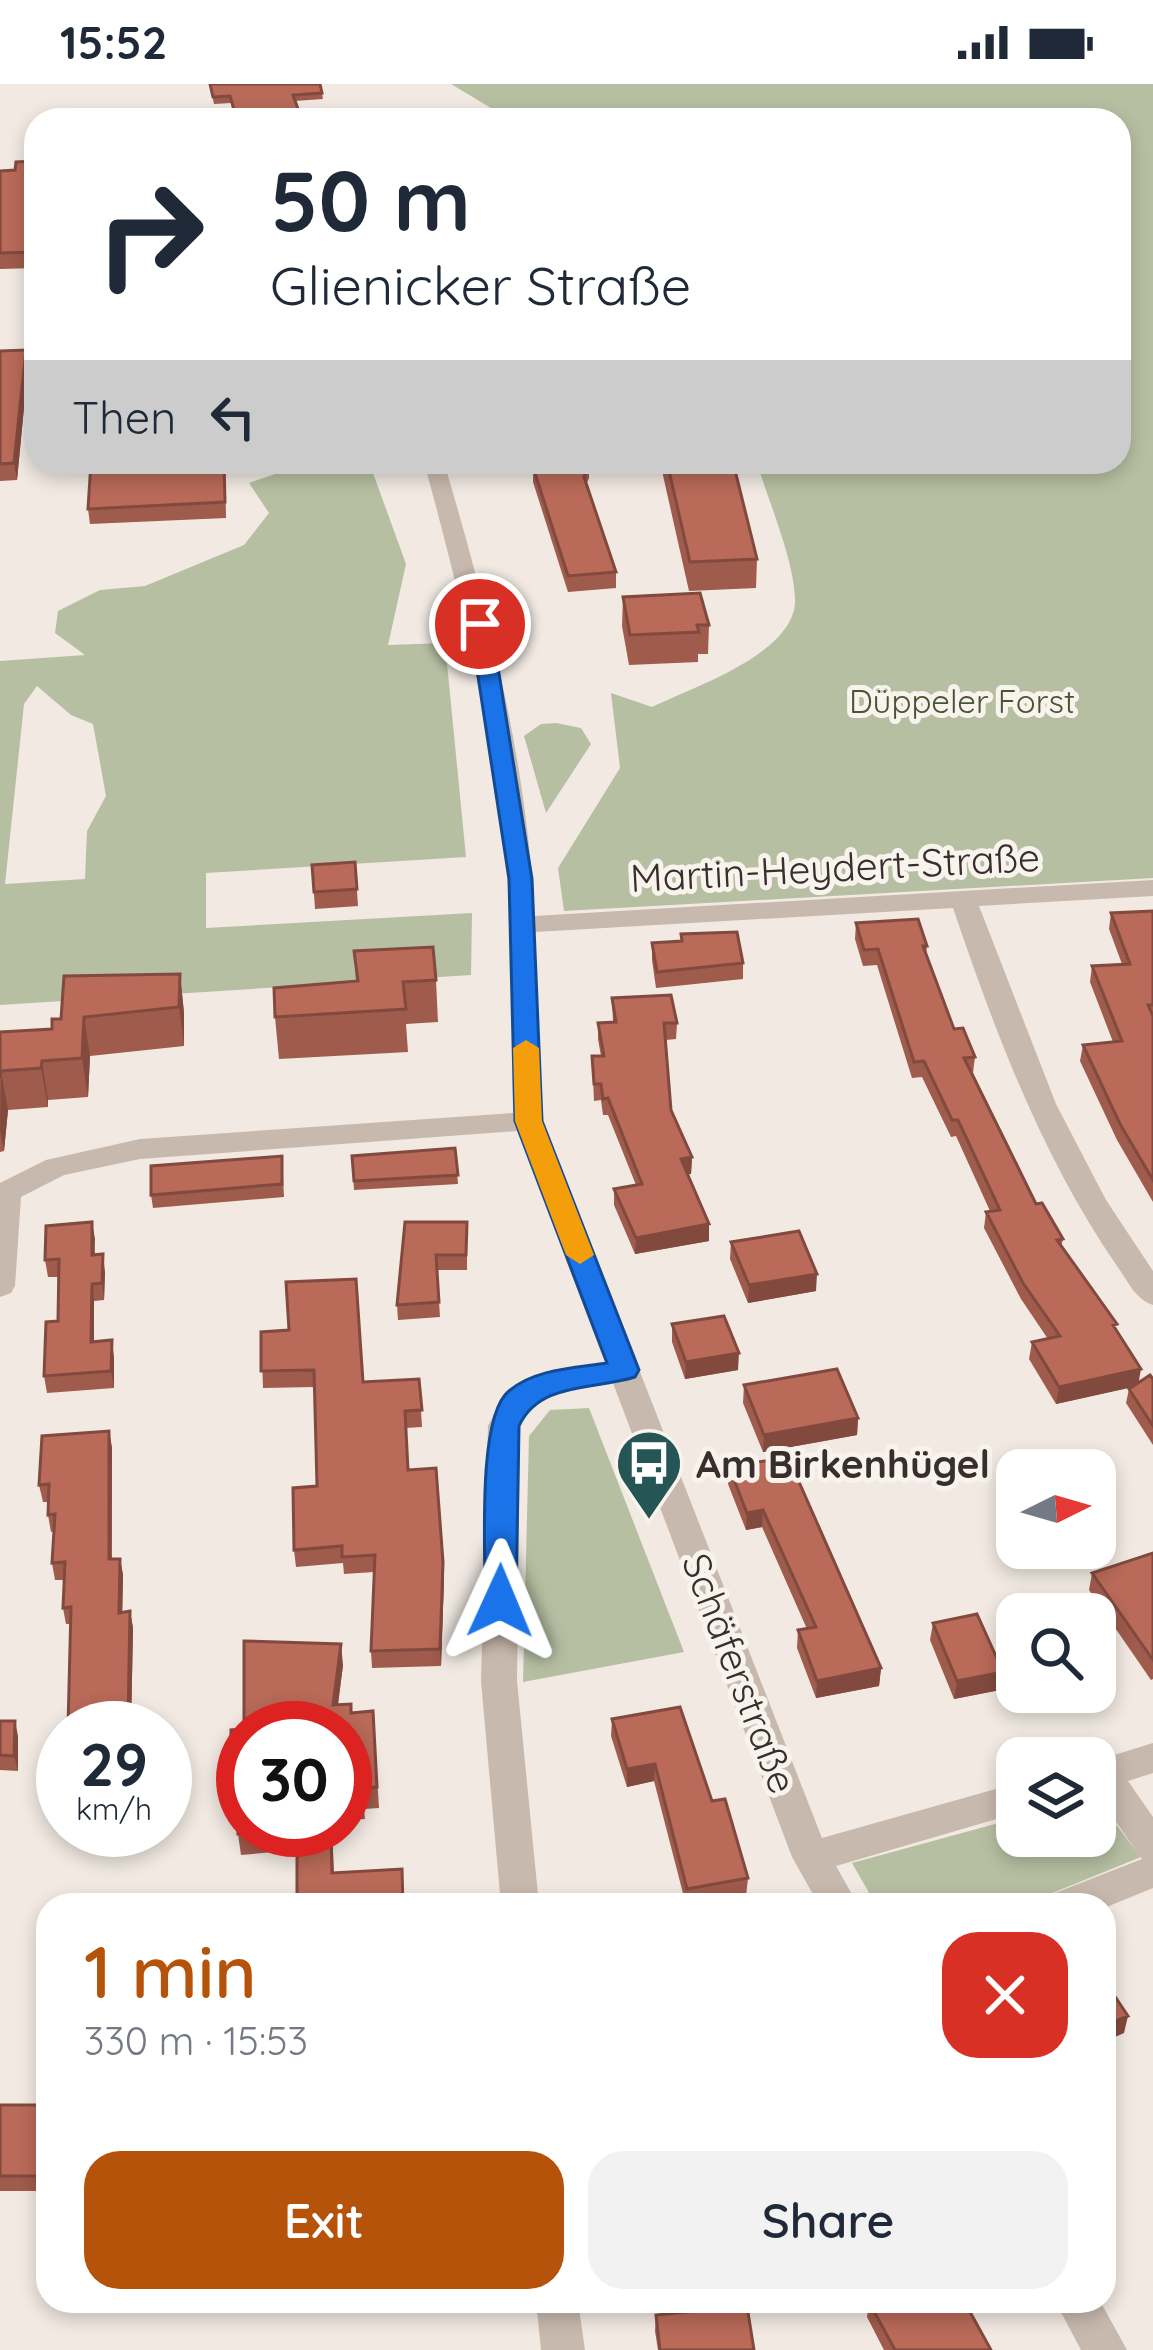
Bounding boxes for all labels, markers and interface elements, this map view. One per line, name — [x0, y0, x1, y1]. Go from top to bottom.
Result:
text: 15:52 — [60, 14, 167, 70]
text: 50 m — [270, 147, 471, 252]
icon: right — [72, 156, 228, 312]
text: Glienicker Straße — [270, 251, 691, 319]
icon: left — [200, 384, 266, 450]
text: Then — [72, 389, 176, 445]
pin — [429, 573, 531, 675]
icon: arrive — [447, 591, 513, 657]
park label: Düppeler Forst — [849, 680, 1075, 721]
street label: Martin-Heydert-Straße — [629, 832, 1041, 902]
bus stop icon: Am Birkenhügel — [614, 1428, 684, 1522]
place label: Am Birkenhügel — [696, 1439, 990, 1488]
north arrow — [996, 1449, 1116, 1569]
map controls — [996, 1449, 1116, 1857]
position arrow — [437, 1538, 563, 1664]
street label: Schäferstraße — [672, 1546, 808, 1800]
button: search — [996, 1593, 1116, 1713]
speed limit sign: 30 — [216, 1701, 372, 1857]
text: 29 — [80, 1726, 148, 1801]
button: layers — [996, 1737, 1116, 1857]
text: km/h — [76, 1790, 152, 1828]
text: 1 min — [84, 1926, 257, 2016]
button: close — [942, 1932, 1068, 2058]
text: 330 m · 15:53 — [84, 2016, 308, 2065]
button: Exit — [84, 2151, 564, 2289]
button: Share — [588, 2151, 1068, 2289]

